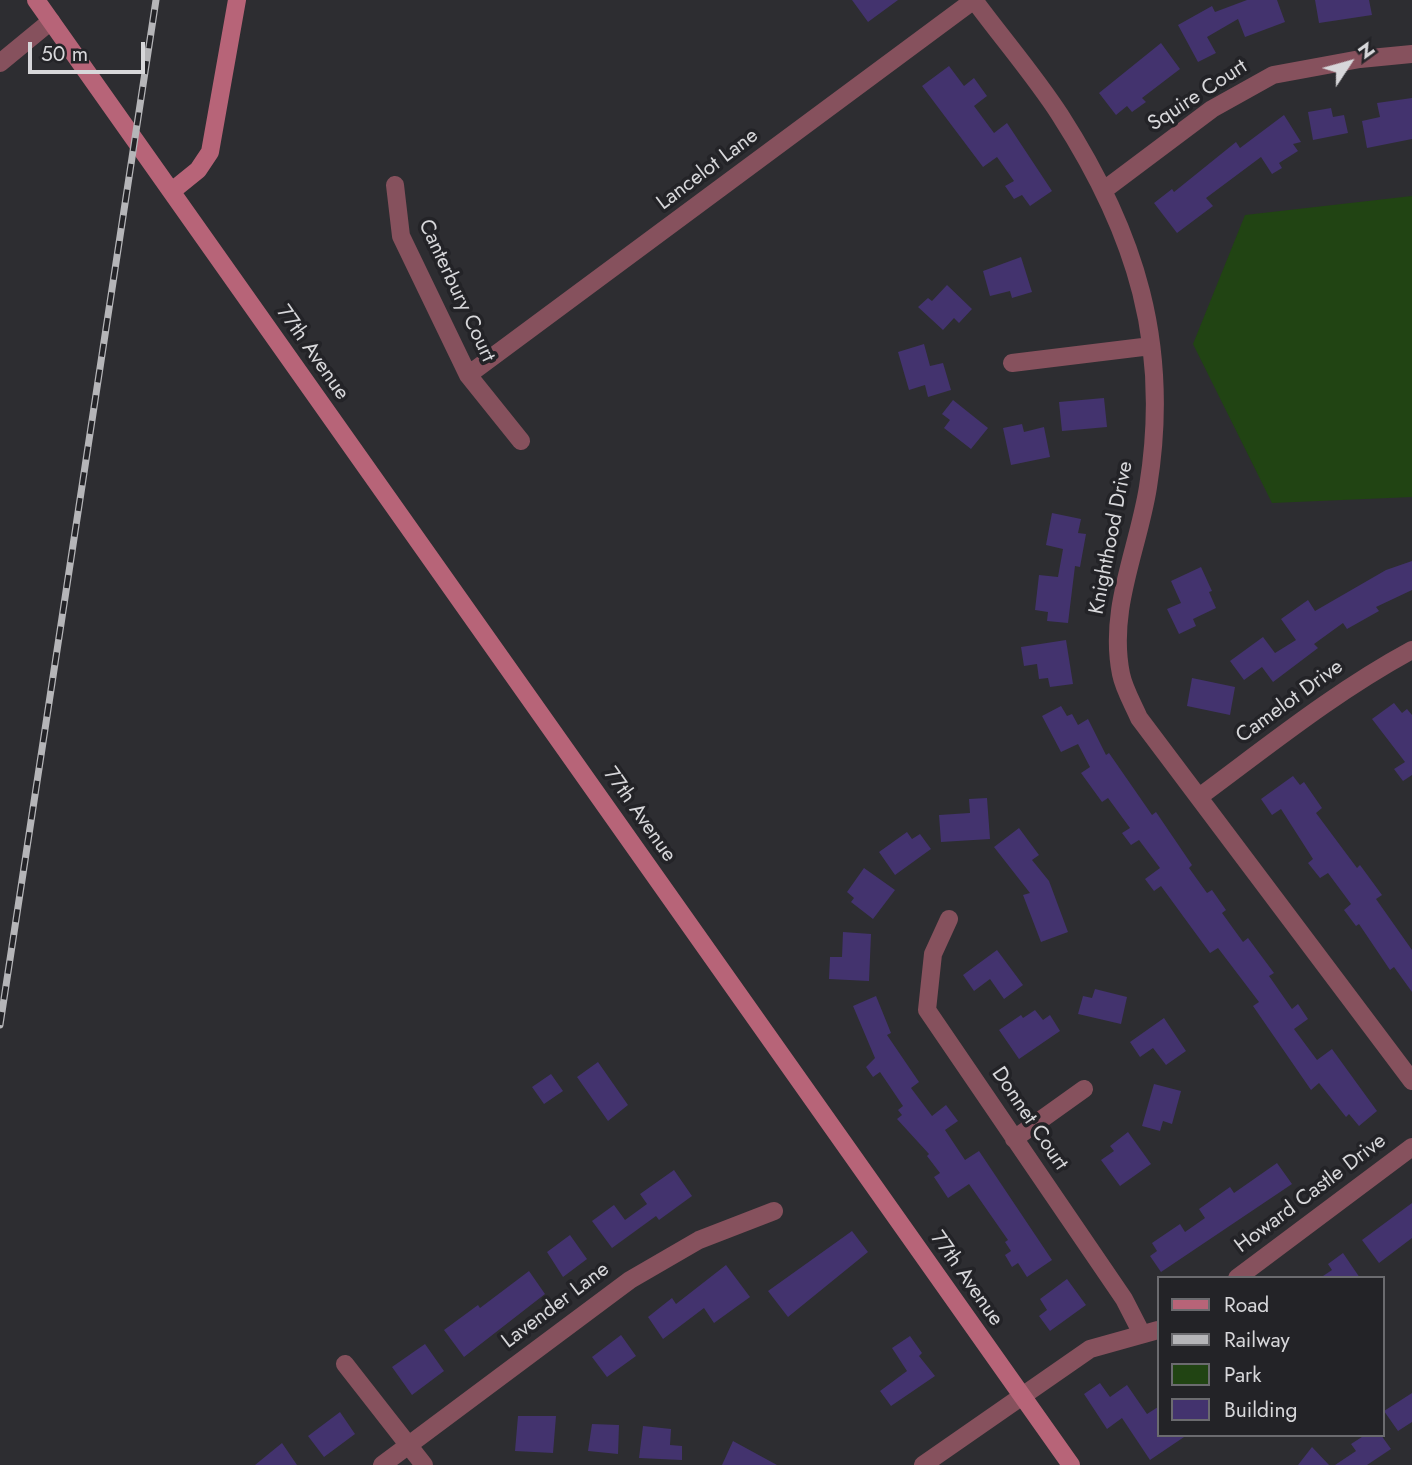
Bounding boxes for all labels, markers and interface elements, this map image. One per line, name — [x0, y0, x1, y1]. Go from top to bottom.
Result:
scale bar — [32, 28, 149, 72]
north arrow — [1314, 28, 1384, 98]
text: N — [1351, 36, 1382, 64]
text: 50 m — [41, 39, 88, 69]
street label: Squire Court — [1144, 55, 1252, 137]
street label: Lancelot Lane — [652, 124, 764, 216]
street label: Canterbury Court — [412, 216, 500, 366]
street label: 77th Avenue — [270, 301, 354, 405]
street label: Knighthood Drive — [1085, 459, 1139, 617]
street label: Camelot Drive — [1232, 655, 1348, 749]
street label: 77th Avenue — [597, 763, 681, 867]
street label: Donnet Court — [985, 1063, 1073, 1175]
street label: Howard Castle Drive — [1230, 1129, 1392, 1259]
street label: 77th Avenue — [924, 1227, 1008, 1331]
street label: Lavender Lane — [497, 1257, 615, 1355]
legend — [1156, 1276, 1384, 1437]
text: Road — [1224, 1290, 1269, 1320]
text: Railway — [1224, 1325, 1290, 1355]
text: Park — [1224, 1360, 1261, 1390]
text: Building — [1224, 1395, 1297, 1425]

